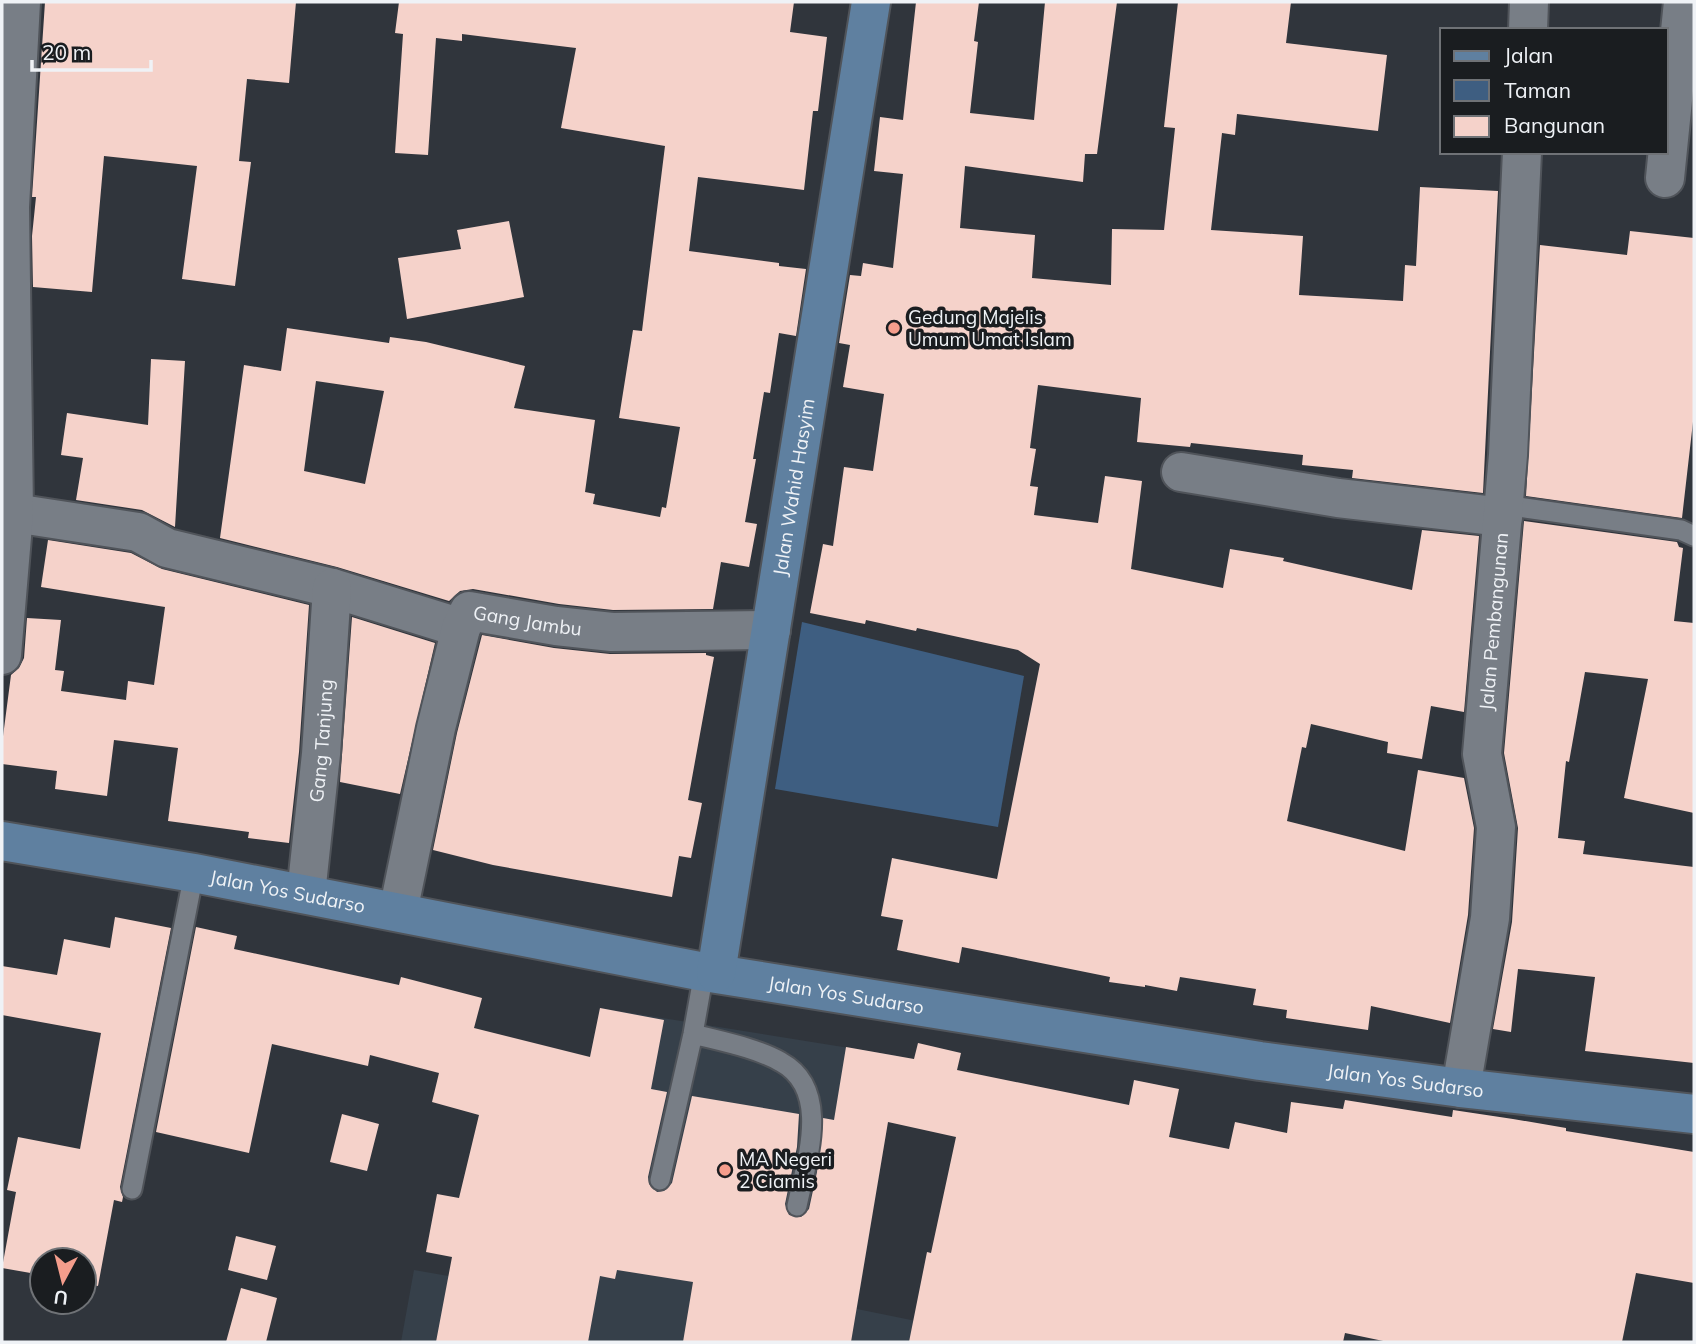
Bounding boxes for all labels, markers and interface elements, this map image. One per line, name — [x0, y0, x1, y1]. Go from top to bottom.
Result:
scale bar — [32, 28, 150, 72]
legend — [1440, 28, 1668, 154]
text: 20 m — [42, 39, 91, 65]
text: Jalan — [1504, 42, 1553, 68]
text: Taman — [1504, 77, 1571, 103]
text: Bangunan — [1504, 112, 1605, 138]
place label: Gedung Majelis Umum Umat Islam — [908, 305, 1072, 351]
marker: Gedung Majelis Umum Umat Islam — [886, 320, 902, 336]
street label: Jalan Wahid Hasyim — [768, 397, 820, 578]
street label: Jalan Pembangunan — [1474, 531, 1513, 712]
street label: Gang Jambu — [471, 600, 583, 641]
street label: Gang Tanjung — [304, 678, 338, 804]
street label: Jalan Yos Sudarso — [208, 864, 367, 918]
street label: Jalan Yos Sudarso — [766, 970, 926, 1019]
street label: Jalan Yos Sudarso — [1326, 1058, 1485, 1102]
place label: MA Negeri 2 Ciamis — [739, 1147, 832, 1193]
marker: MA Negeri 2 Ciamis — [717, 1162, 733, 1178]
north arrow — [28, 1246, 98, 1316]
text: U — [52, 1285, 69, 1311]

